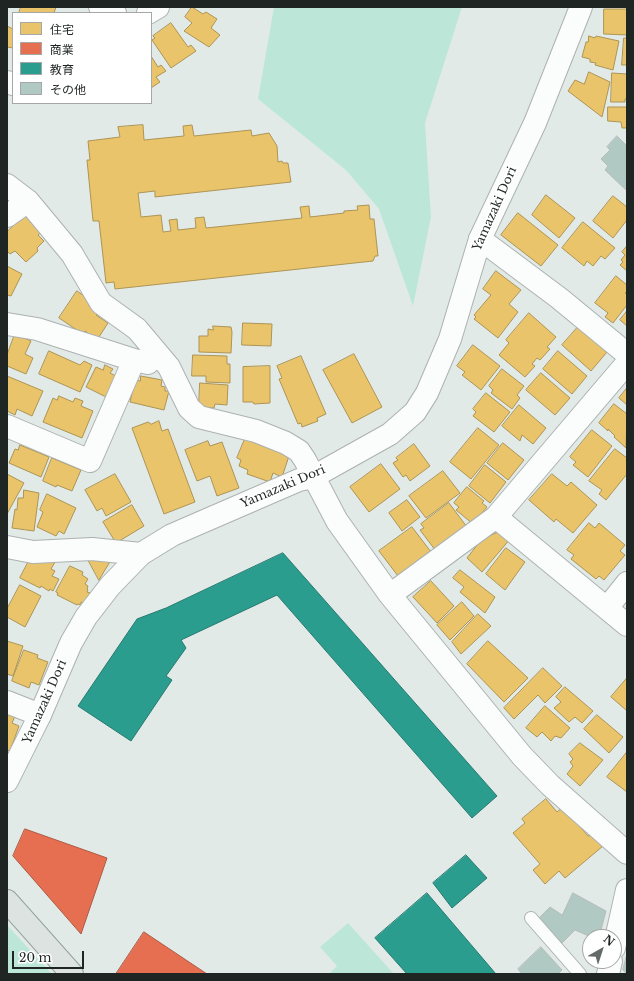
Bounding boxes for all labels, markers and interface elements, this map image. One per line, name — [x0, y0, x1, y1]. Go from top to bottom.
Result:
legend — [12, 12, 152, 104]
text: 住宅 — [50, 22, 74, 37]
text: 商業 — [50, 42, 74, 57]
text: 教育 — [50, 62, 74, 77]
text: その他 — [50, 82, 86, 97]
street label: Yamazaki Dori — [470, 165, 520, 253]
street label: Yamazaki Dori — [239, 463, 327, 511]
street label: Yamazaki Dori — [20, 658, 70, 746]
north arrow — [582, 929, 622, 969]
text: N — [600, 932, 617, 949]
scale bar — [14, 943, 86, 969]
text: 20 m — [19, 950, 51, 965]

